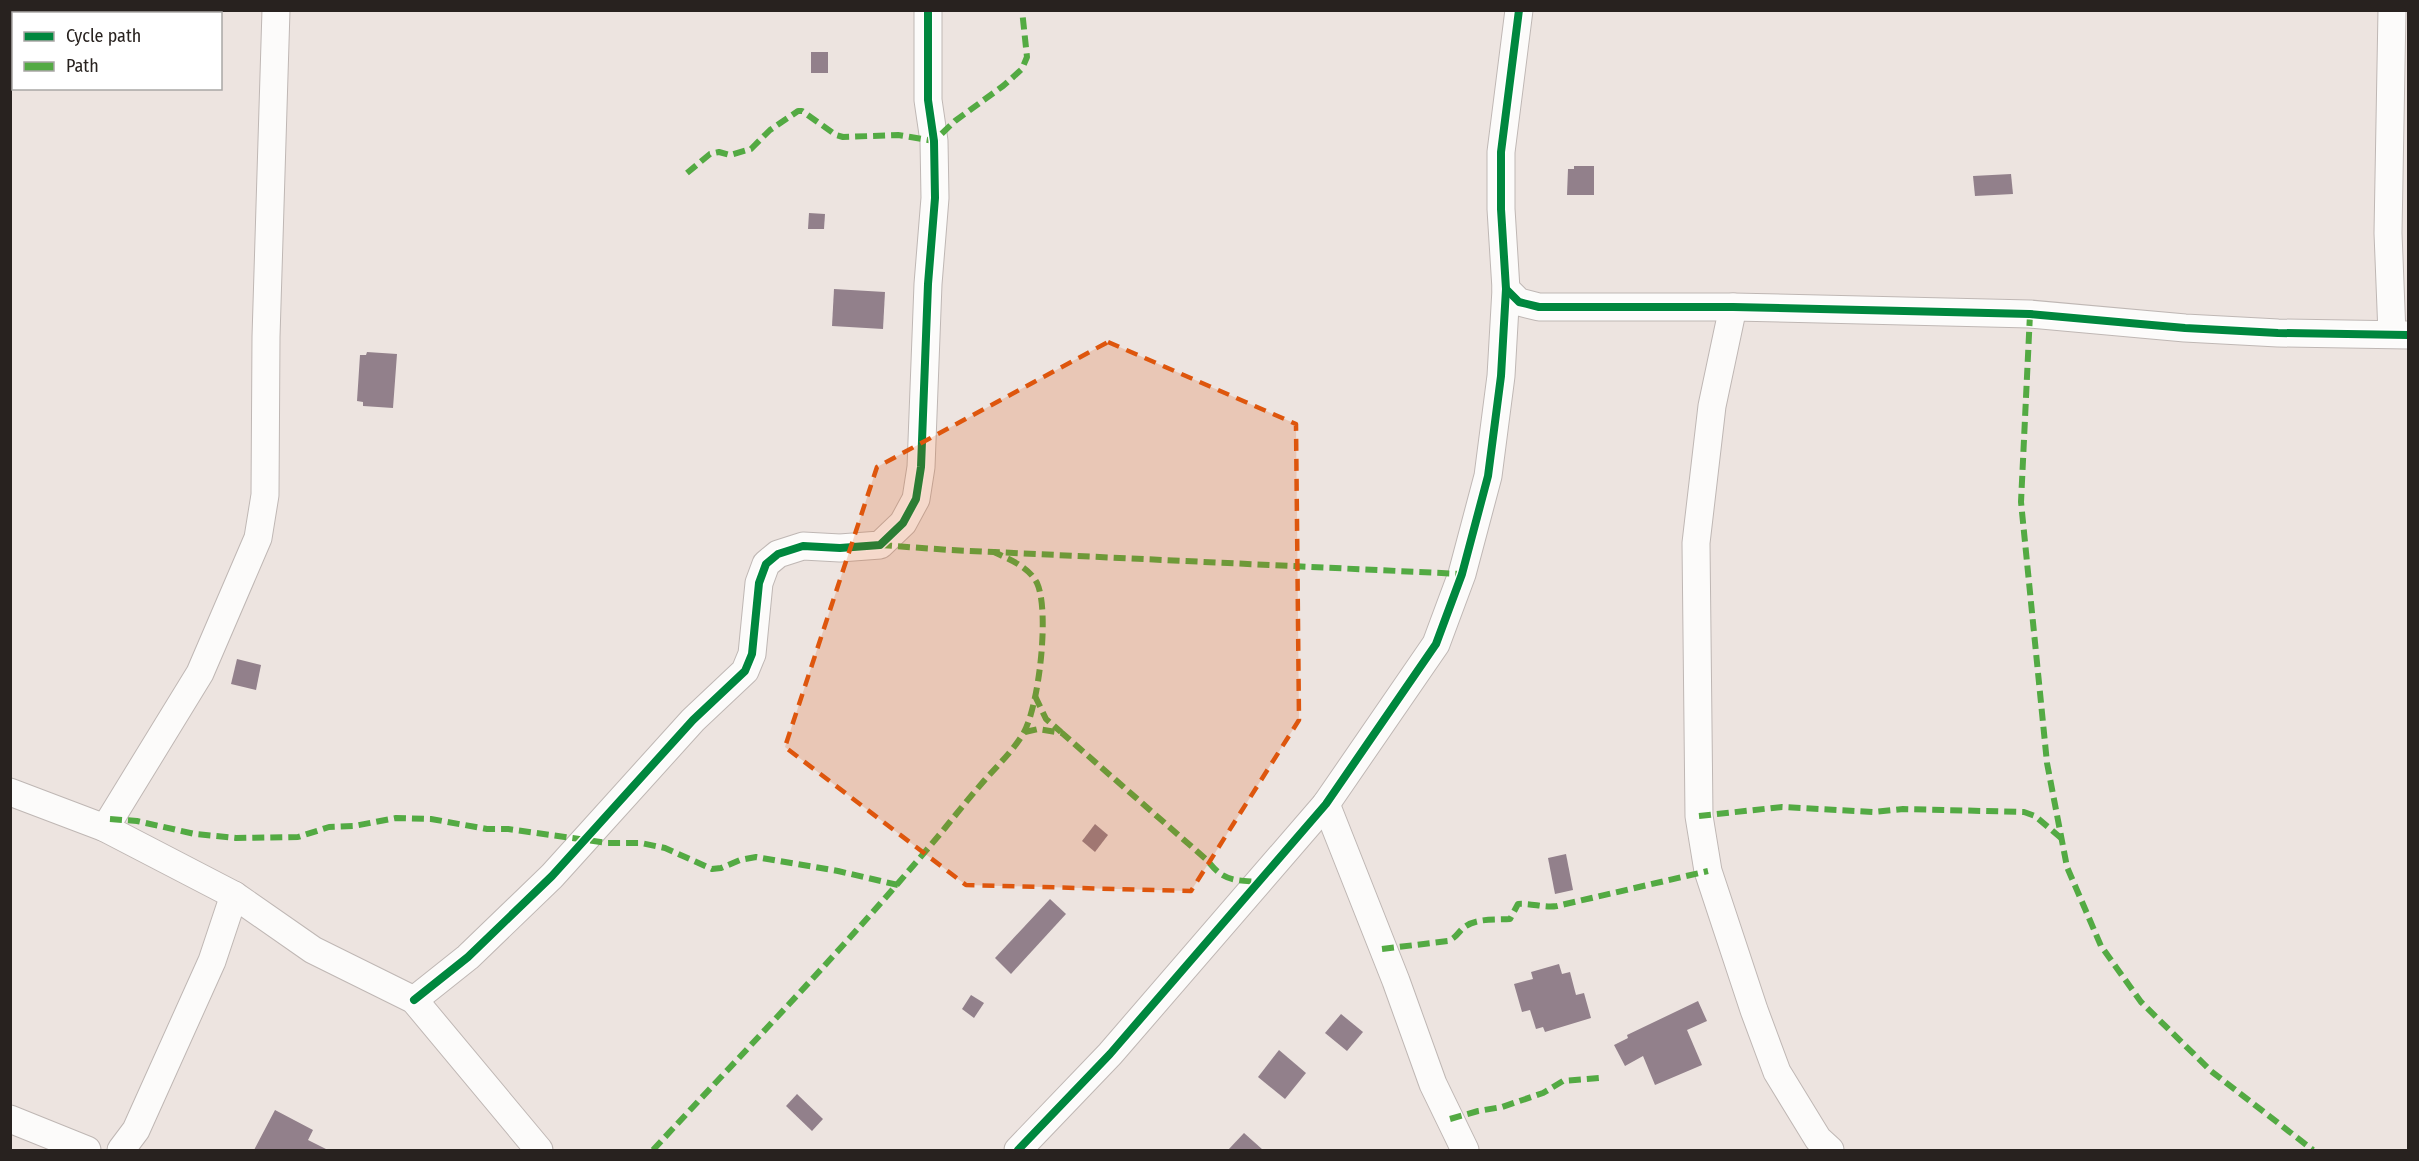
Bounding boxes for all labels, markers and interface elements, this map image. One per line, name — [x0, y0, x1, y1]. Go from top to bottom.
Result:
legend — [12, 12, 222, 90]
text: Cycle path — [66, 25, 141, 47]
text: Path — [66, 55, 99, 77]

